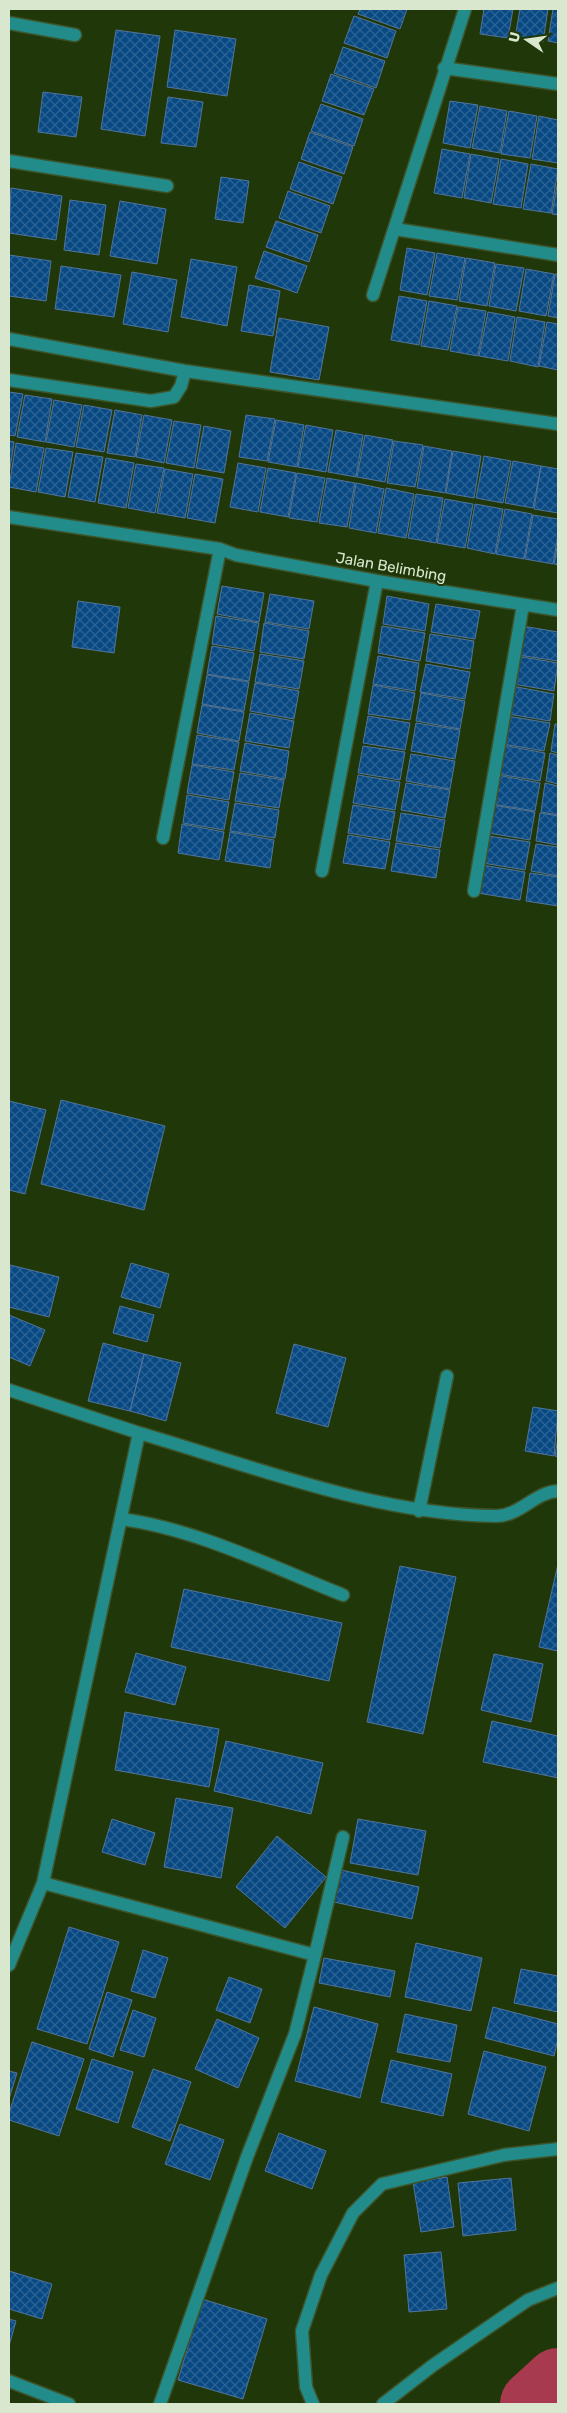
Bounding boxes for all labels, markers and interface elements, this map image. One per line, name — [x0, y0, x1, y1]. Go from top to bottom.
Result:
north arrow — [502, 15, 552, 65]
text: U — [505, 30, 524, 44]
street label: Jalan Belimbing — [334, 548, 448, 586]

